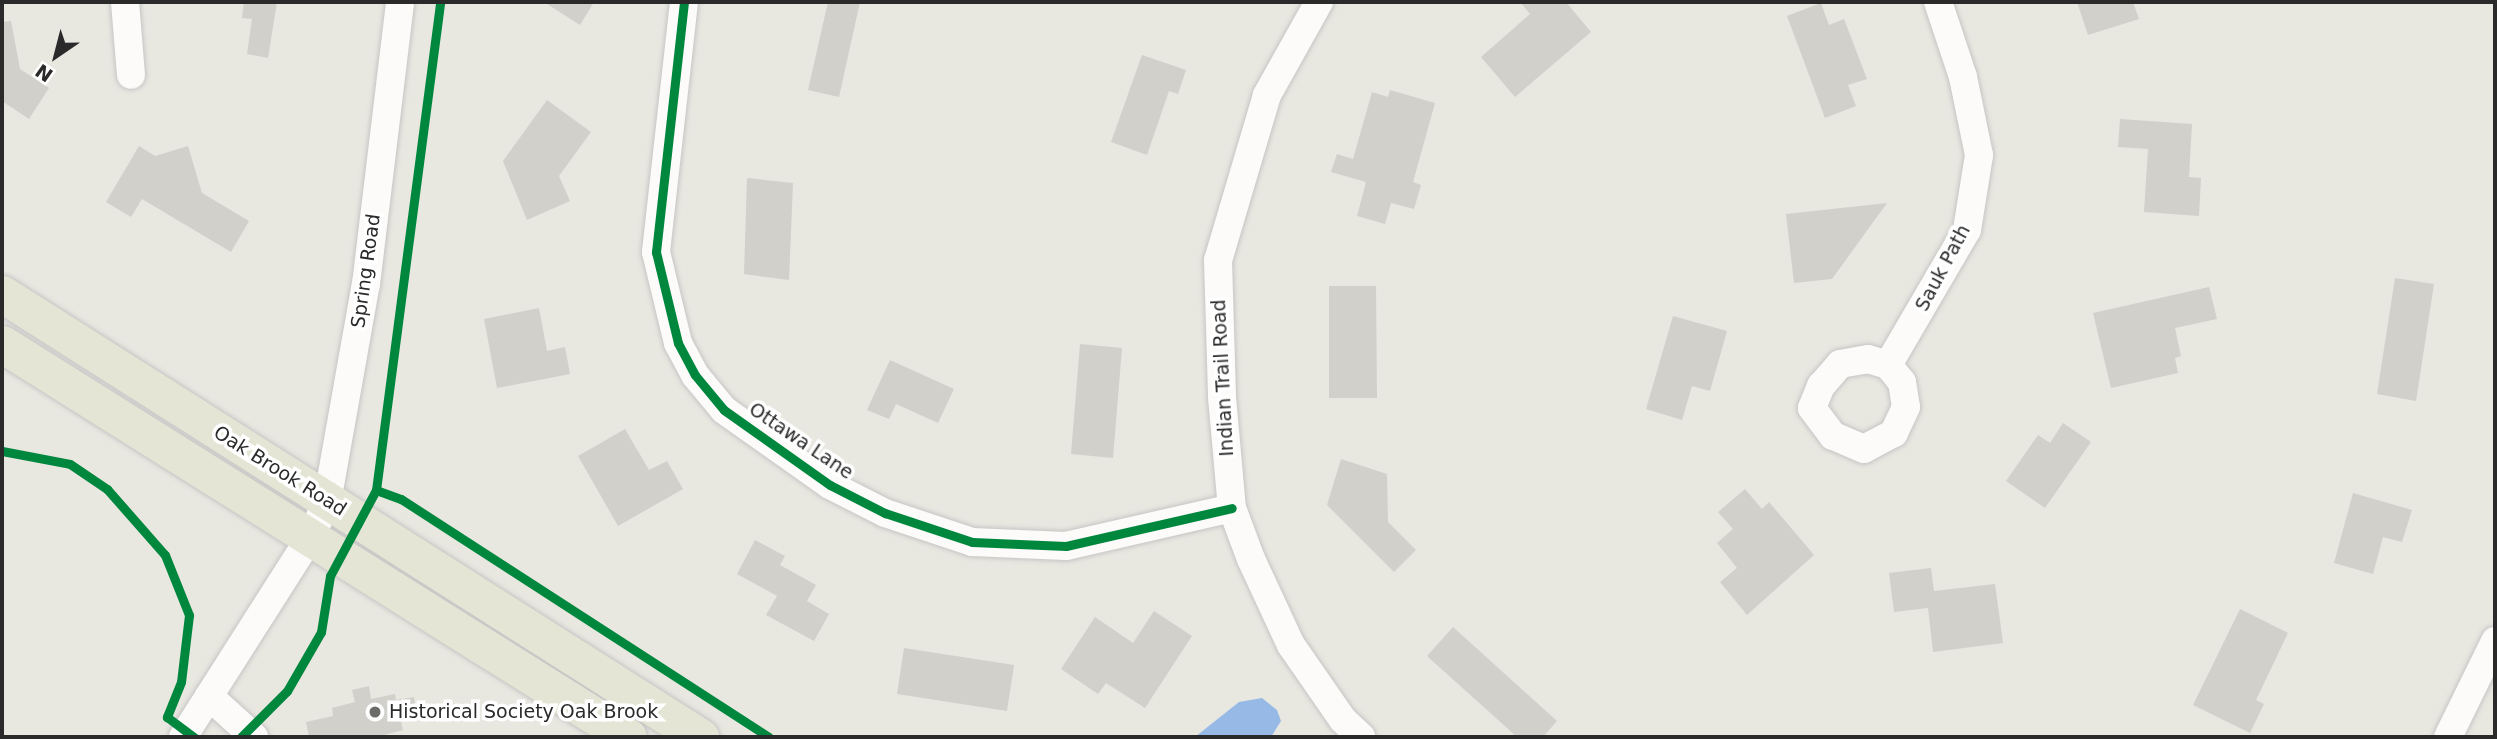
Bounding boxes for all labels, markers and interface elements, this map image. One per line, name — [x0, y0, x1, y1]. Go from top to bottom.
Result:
north arrow — [21, 21, 91, 91]
text: N — [31, 60, 57, 87]
street label: Spring Road — [347, 212, 385, 330]
street label: Sauk Path — [1911, 221, 1975, 315]
street label: Indian Trail Road — [1208, 299, 1238, 457]
street label: Ottawa Lane — [745, 398, 857, 484]
street label: Oak Brook Road — [209, 421, 351, 521]
place label: Historical Society Oak Brook — [389, 701, 658, 723]
marker: Historical Society Oak Brook — [367, 704, 383, 720]

